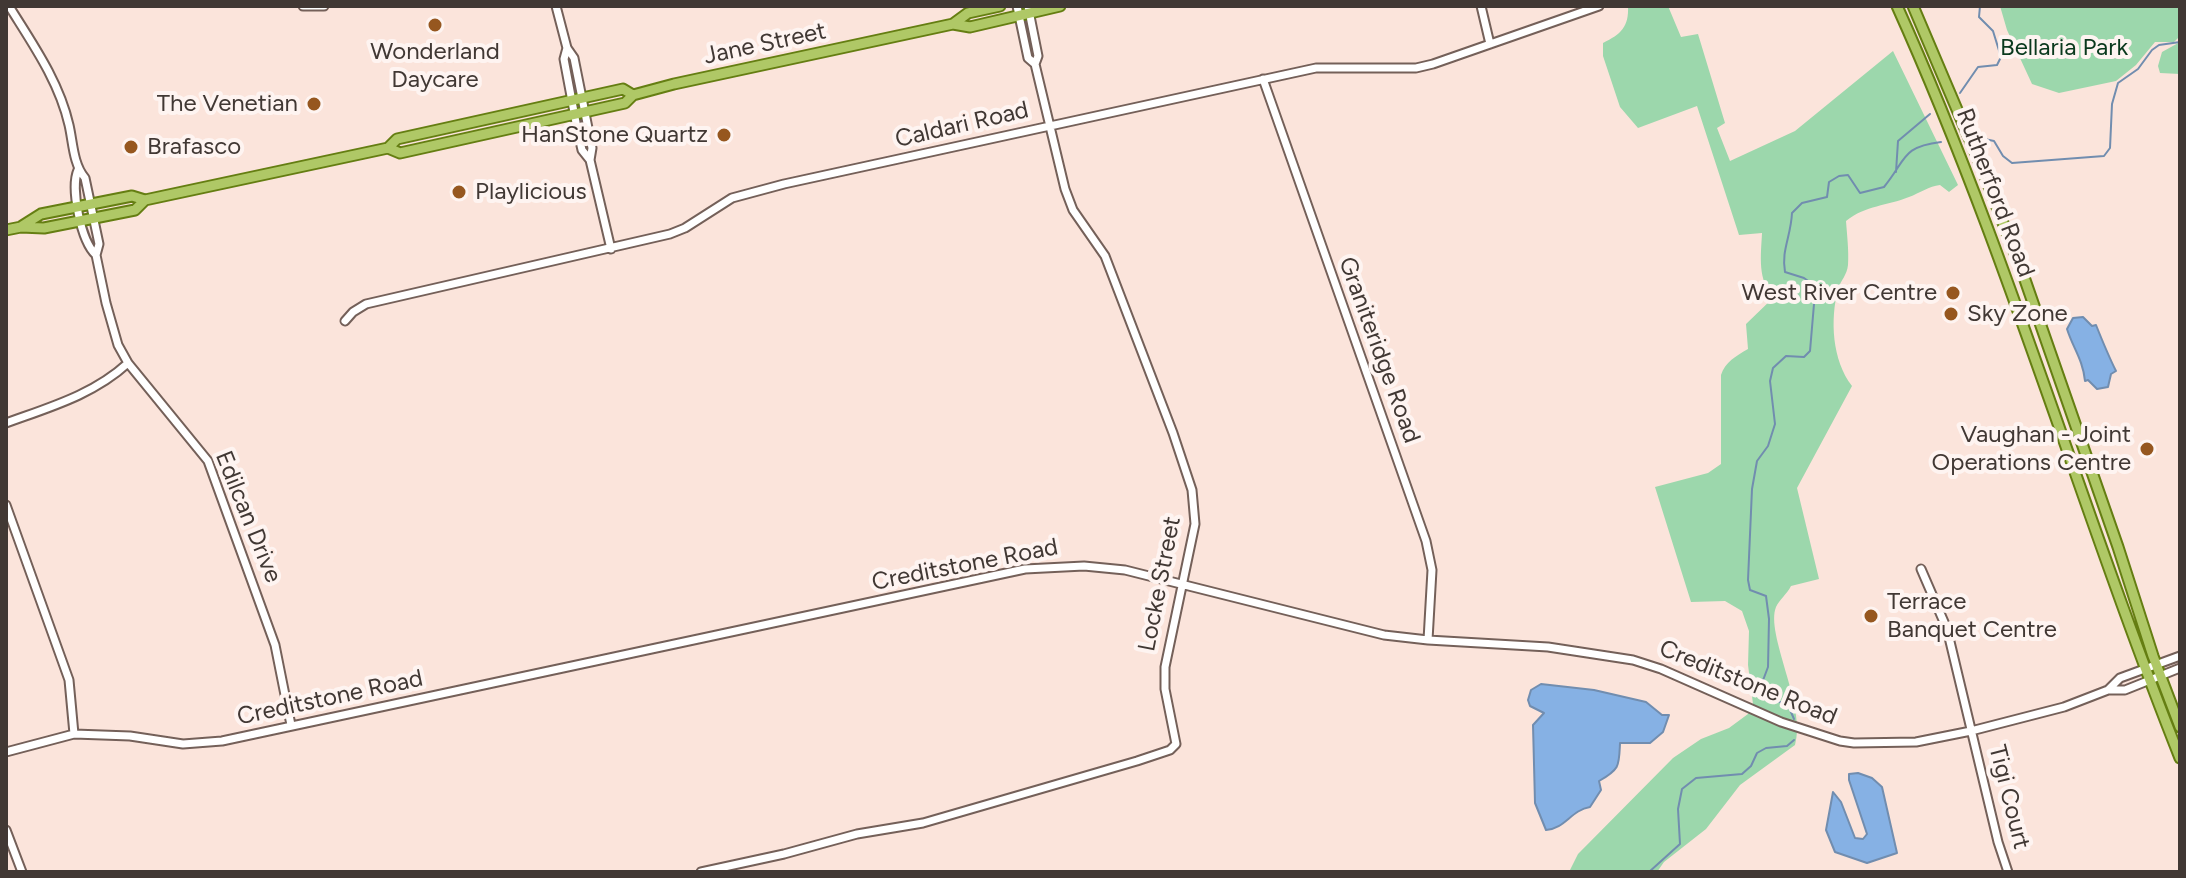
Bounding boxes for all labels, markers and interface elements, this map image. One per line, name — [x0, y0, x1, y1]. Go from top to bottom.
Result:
marker: Wonderland Daycare — [426, 16, 444, 34]
street label: Jane Street — [701, 17, 829, 71]
park label: Bellaria Park — [2000, 34, 2128, 62]
place label: Wonderland Daycare — [370, 38, 500, 94]
place label: The Venetian — [157, 90, 298, 118]
marker: The Venetian — [305, 95, 323, 113]
street label: Caldari Road — [893, 96, 1031, 154]
street label: Rutherford Road — [1950, 105, 2040, 281]
place label: HanStone Quartz — [521, 121, 708, 149]
marker: HanStone Quartz — [715, 126, 733, 144]
place label: Brafasco — [147, 133, 241, 161]
marker: Brafasco — [122, 138, 140, 156]
place label: Playlicious — [475, 178, 587, 206]
marker: Playlicious — [450, 183, 468, 201]
street label: Graniteridge Road — [1332, 253, 1426, 447]
place label: West River Centre — [1742, 279, 1937, 307]
marker: West River Centre — [1944, 284, 1962, 302]
place label: Sky Zone — [1967, 300, 2068, 328]
marker: Sky Zone — [1942, 305, 1960, 323]
place label: Vaughan - Joint Operations Centre — [1932, 421, 2131, 477]
marker: Vaughan - Joint Operations Centre — [2138, 440, 2156, 458]
street label: Edilcan Drive — [209, 447, 287, 587]
street label: Locke Street — [1133, 514, 1187, 654]
street label: Creditstone Road — [869, 533, 1061, 597]
place label: Terrace Banquet Centre — [1887, 588, 2057, 644]
marker: Terrace Banquet Centre — [1862, 607, 1880, 625]
street label: Creditstone Road — [1655, 634, 1841, 732]
street label: Creditstone Road — [235, 664, 425, 732]
street label: Tigi Court — [1982, 742, 2036, 852]

